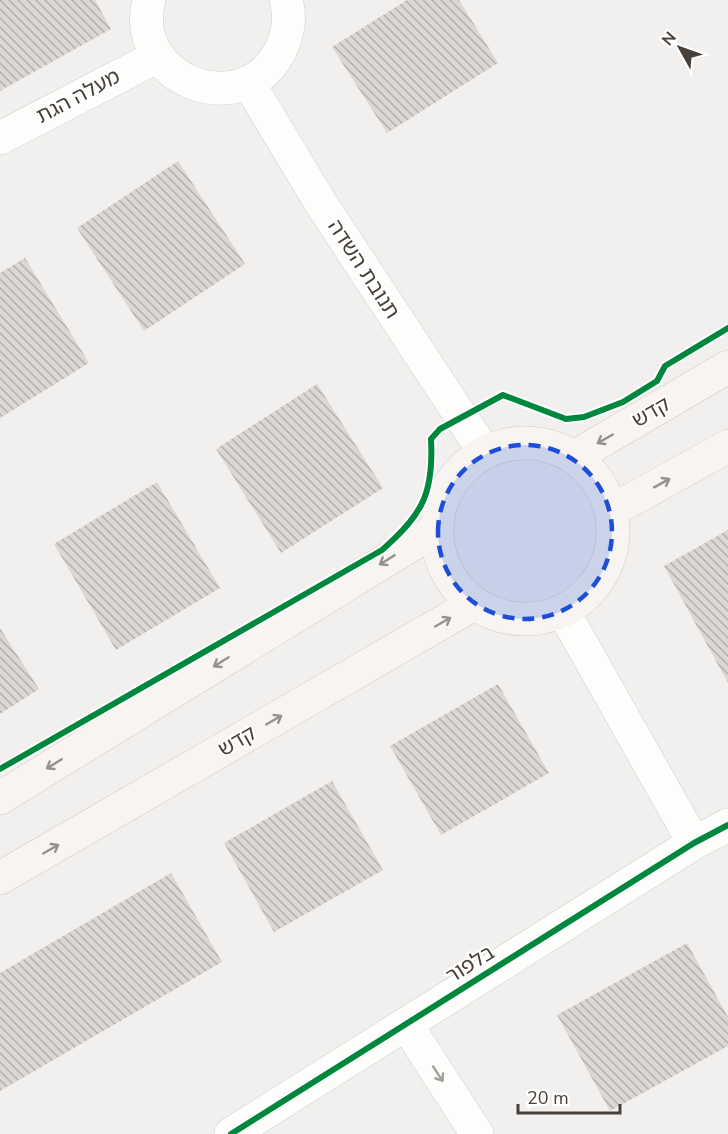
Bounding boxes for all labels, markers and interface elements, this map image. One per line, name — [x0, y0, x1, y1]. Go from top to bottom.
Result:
north arrow — [650, 18, 710, 78]
text: N — [657, 27, 682, 51]
street label: מעלה הגת — [31, 62, 125, 130]
street label: תנובת השדה — [321, 214, 407, 324]
street label: קדש — [627, 390, 675, 434]
one-way arrow — [597, 433, 614, 445]
one-way arrow — [653, 476, 670, 488]
one-way arrow — [379, 555, 396, 567]
one-way arrow — [434, 616, 451, 628]
one-way arrow — [213, 657, 230, 669]
one-way arrow — [265, 714, 282, 726]
street label: קדש — [213, 719, 261, 763]
one-way arrow — [46, 759, 63, 771]
one-way arrow — [42, 843, 59, 855]
street label: בלפור — [440, 938, 500, 990]
one-way arrow — [431, 1065, 444, 1082]
scale bar — [518, 1077, 620, 1115]
text: 20 m — [527, 1086, 569, 1110]

